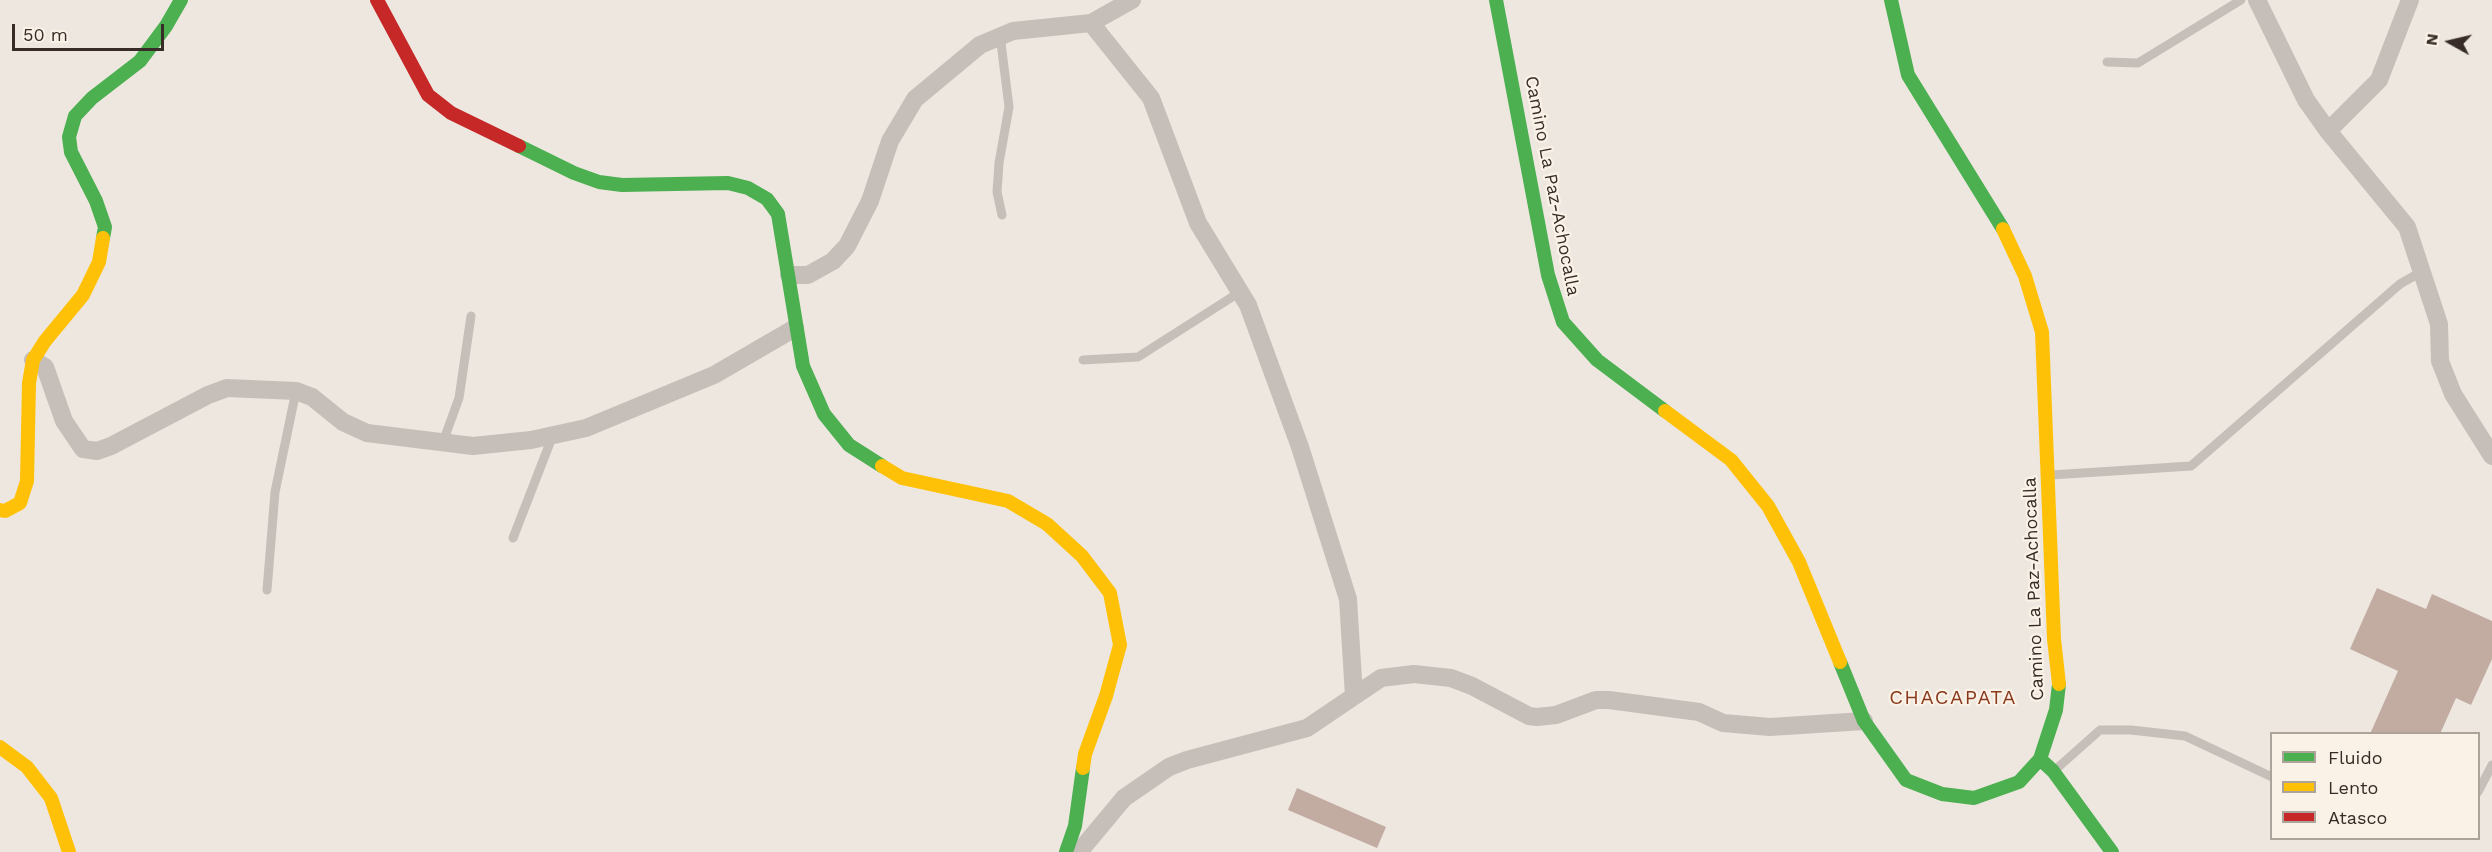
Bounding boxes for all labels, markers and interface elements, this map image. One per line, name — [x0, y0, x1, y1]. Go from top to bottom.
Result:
scale bar — [15, 12, 166, 50]
north arrow — [2420, 12, 2480, 72]
text: 50 m — [23, 24, 68, 45]
text: N — [2421, 32, 2442, 47]
street label: Camino La Paz-Achocalla — [1520, 74, 1584, 298]
street label: Camino La Paz-Achocalla — [2019, 477, 2049, 701]
district label: CHACAPATA — [1889, 686, 2017, 710]
legend — [2270, 732, 2480, 840]
text: Fluido — [2328, 747, 2382, 768]
text: Lento — [2328, 777, 2378, 798]
text: Atasco — [2328, 807, 2387, 828]

